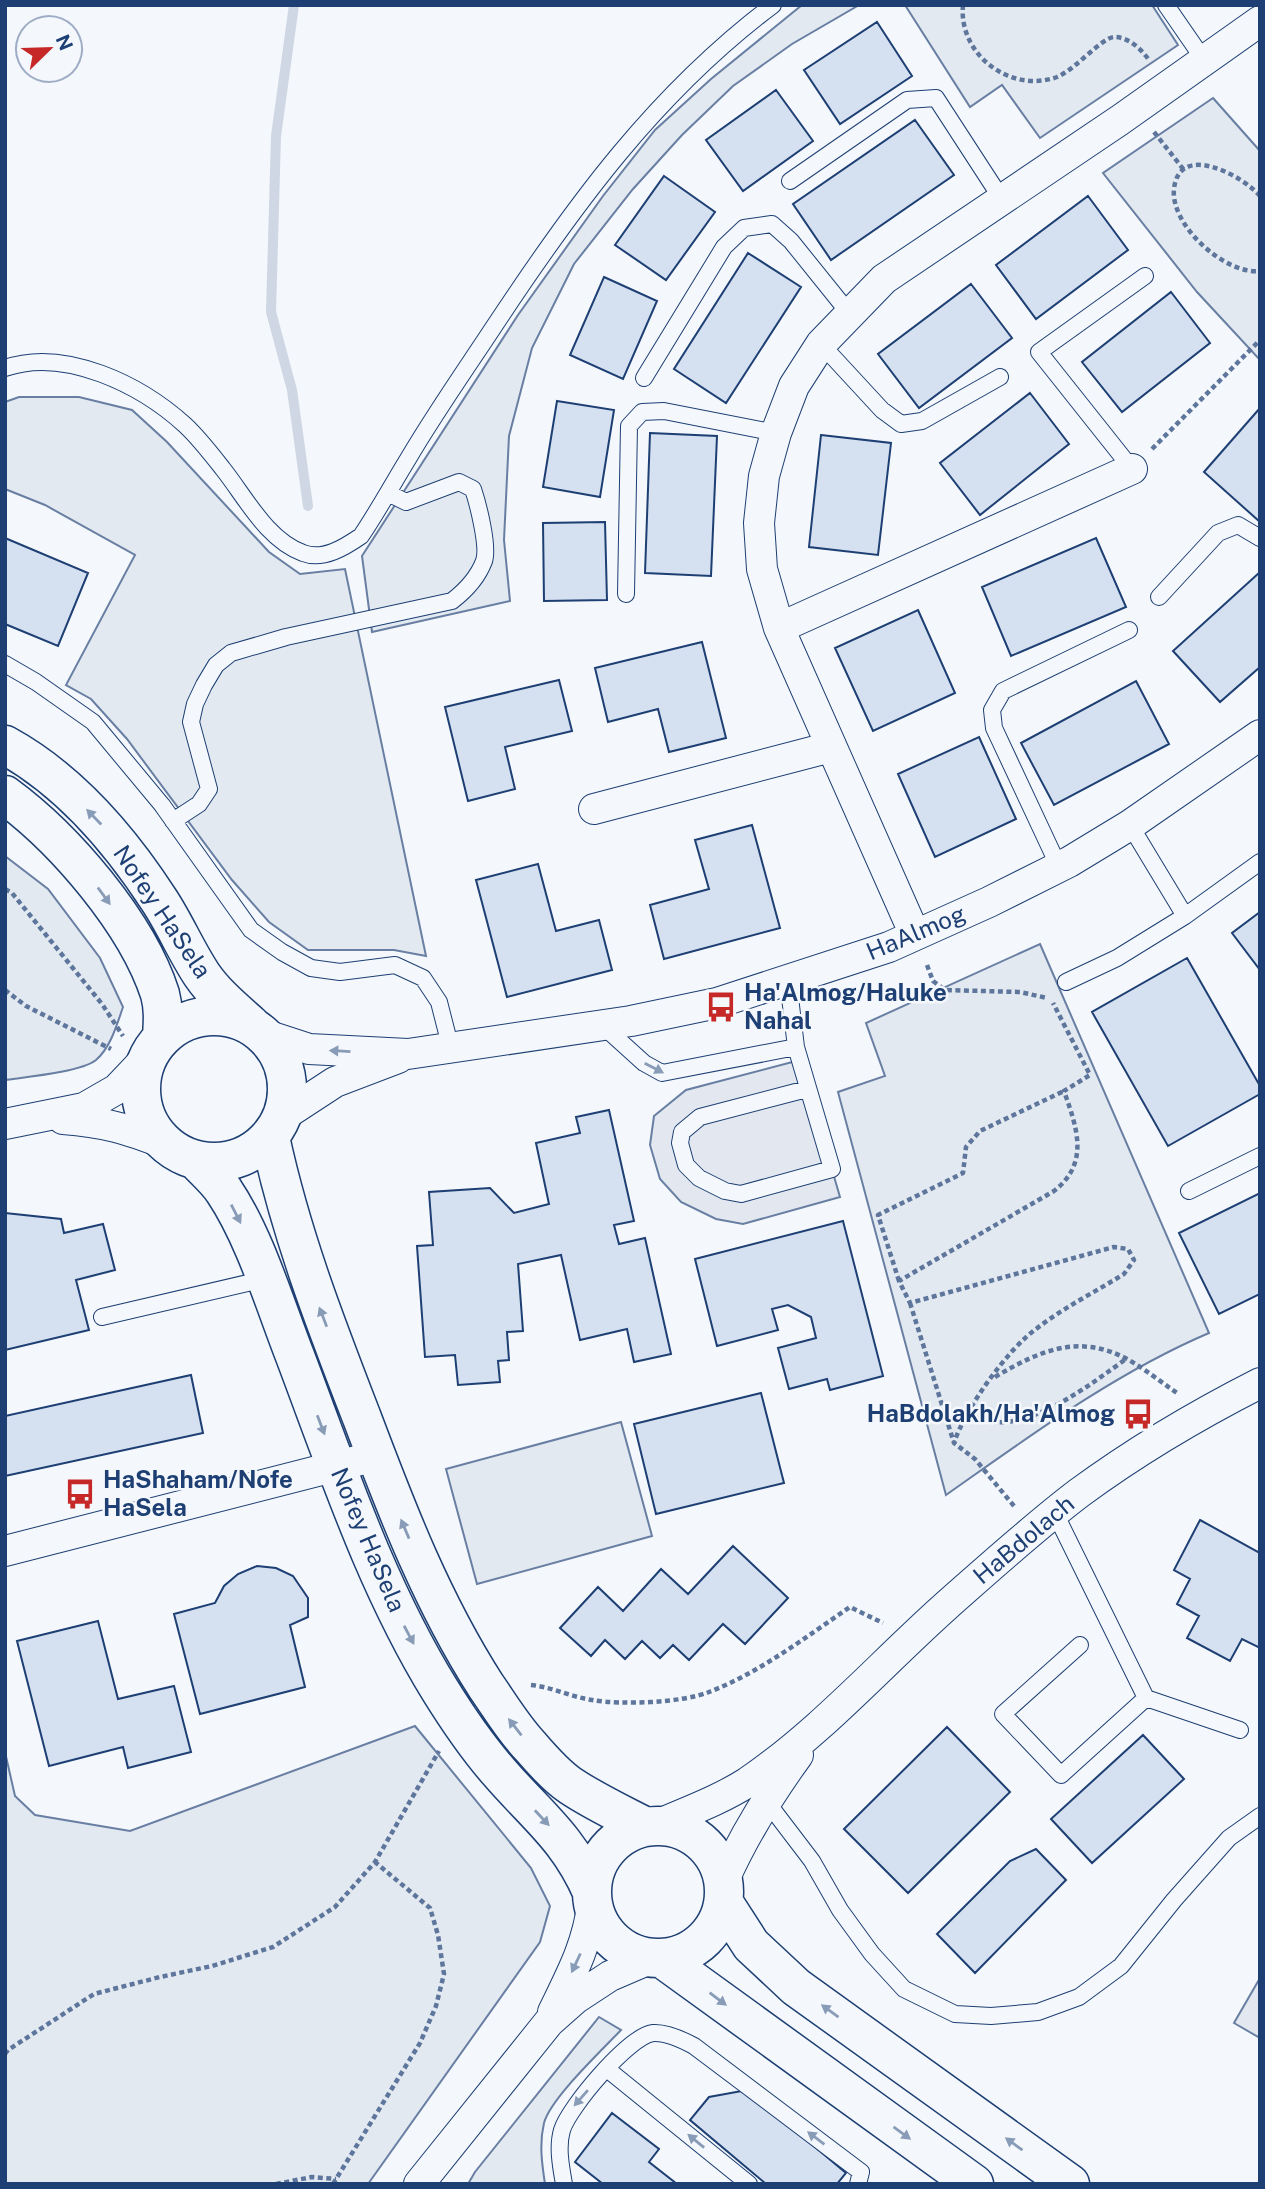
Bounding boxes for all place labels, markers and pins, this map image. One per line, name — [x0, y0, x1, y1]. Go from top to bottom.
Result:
place label: Ha'Almog/Haluke Nahal — [744, 978, 947, 1034]
bus stop icon: Ha'Almog/Haluke Nahal — [704, 990, 738, 1024]
bus stop icon: HaBdolakh/Ha'Almog — [1121, 1397, 1155, 1431]
place label: HaBdolakh/Ha'Almog — [867, 1399, 1115, 1427]
place label: HaShaham/Nofe HaSela — [103, 1465, 293, 1521]
bus stop icon: HaShaham/Nofe HaSela — [63, 1477, 97, 1511]

